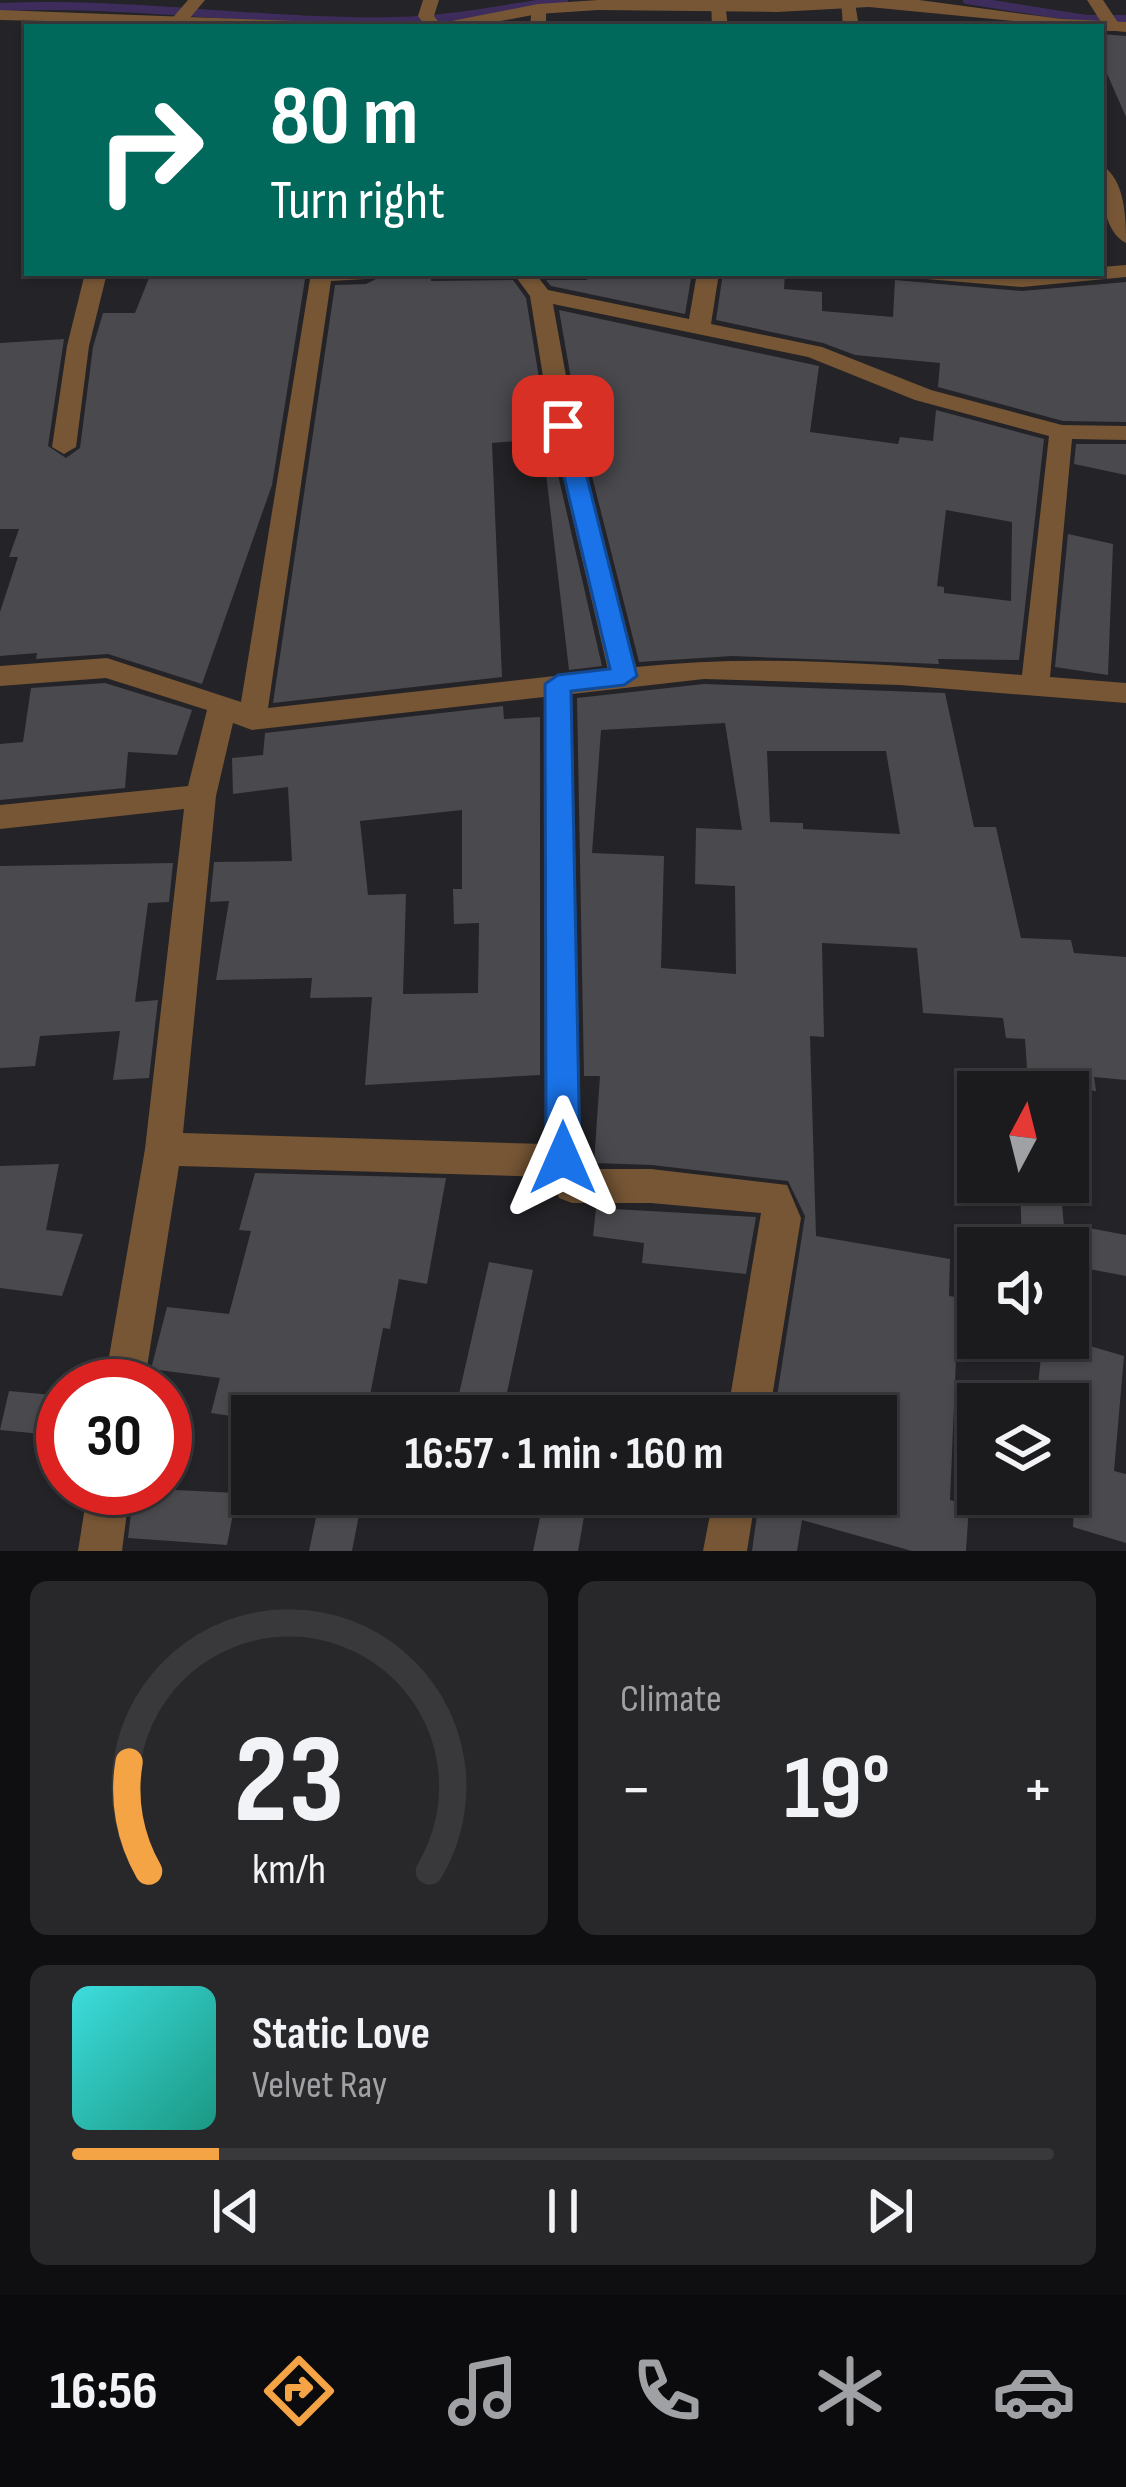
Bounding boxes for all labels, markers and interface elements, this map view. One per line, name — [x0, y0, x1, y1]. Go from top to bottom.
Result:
text: 80 m — [270, 67, 418, 168]
icon: right — [72, 72, 228, 228]
text: Turn right — [270, 169, 445, 234]
pin — [512, 375, 614, 477]
icon: arrive — [530, 393, 596, 459]
north arrow — [957, 1071, 1089, 1203]
map controls — [957, 1071, 1089, 1515]
position arrow — [500, 1095, 626, 1221]
button: sound — [957, 1227, 1089, 1359]
speed limit sign: 30 — [36, 1359, 192, 1515]
button: layers — [957, 1383, 1089, 1515]
text: 16:57 · 1 min · 160 m — [405, 1427, 723, 1482]
text: Climate — [620, 1676, 722, 1723]
text: 23 — [234, 1708, 344, 1857]
text: 19° — [784, 1736, 890, 1844]
text: − — [620, 1751, 652, 1830]
text: + — [1022, 1751, 1054, 1830]
text: km/h — [252, 1844, 326, 1896]
text: Static Love — [252, 2007, 430, 2062]
text: Velvet Ray — [252, 2062, 387, 2109]
icon: previous — [203, 2178, 269, 2244]
icon: pause — [530, 2178, 596, 2244]
icon: next — [857, 2178, 923, 2244]
icon: directions — [257, 2349, 341, 2433]
icon: music — [441, 2349, 525, 2433]
icon: phone — [625, 2349, 709, 2433]
icon: climate — [808, 2349, 892, 2433]
icon: car — [992, 2349, 1076, 2433]
text: 16:56 — [50, 2359, 158, 2424]

